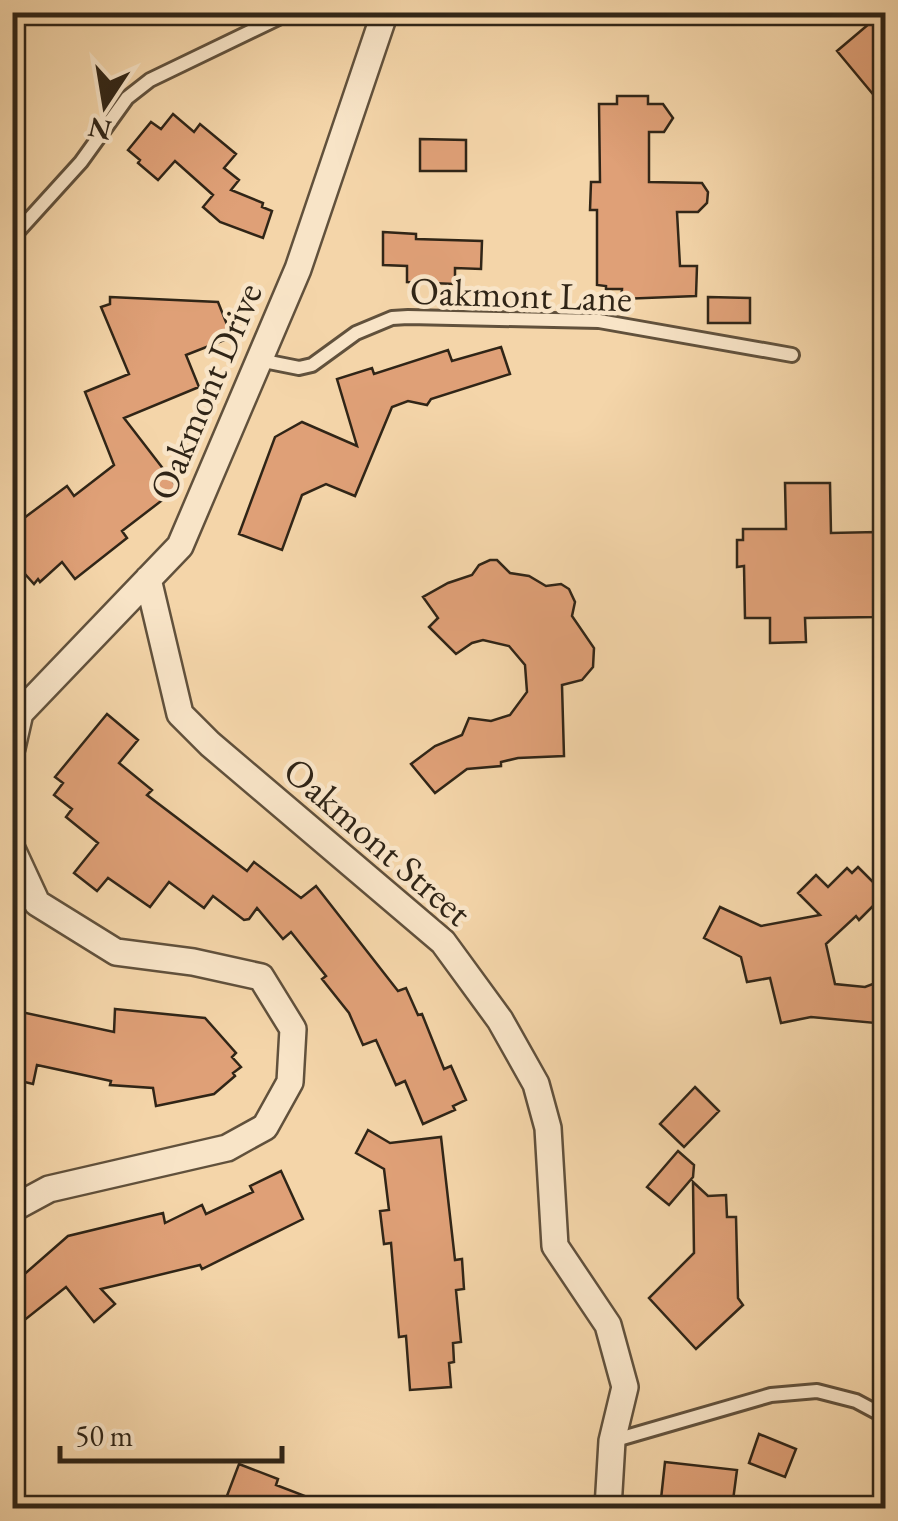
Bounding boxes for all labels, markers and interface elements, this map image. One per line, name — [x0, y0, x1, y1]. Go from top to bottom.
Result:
north arrow — [55, 55, 155, 155]
text: N — [85, 109, 115, 149]
street label: Oakmont Lane — [409, 266, 633, 322]
street label: Oakmont Drive — [137, 275, 273, 507]
street label: Oakmont Street — [274, 746, 482, 936]
scale bar — [60, 1401, 282, 1463]
text: 50 m — [75, 1416, 133, 1455]

